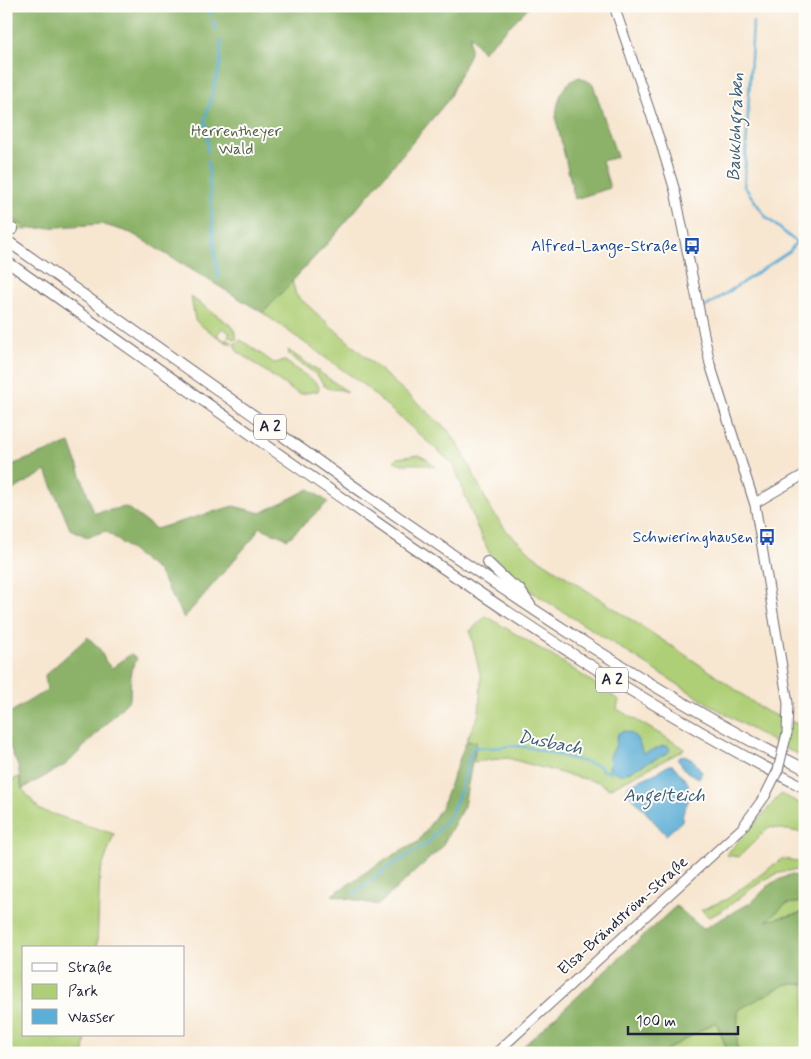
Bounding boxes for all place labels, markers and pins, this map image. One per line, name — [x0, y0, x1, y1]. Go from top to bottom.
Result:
place label: Alfred-Lange-Straße — [531, 236, 678, 258]
bus stop icon: Alfred-Lange-Straße — [682, 236, 702, 256]
place label: Schwieringhausen — [632, 527, 753, 548]
bus stop icon: Schwieringhausen — [757, 527, 777, 547]

